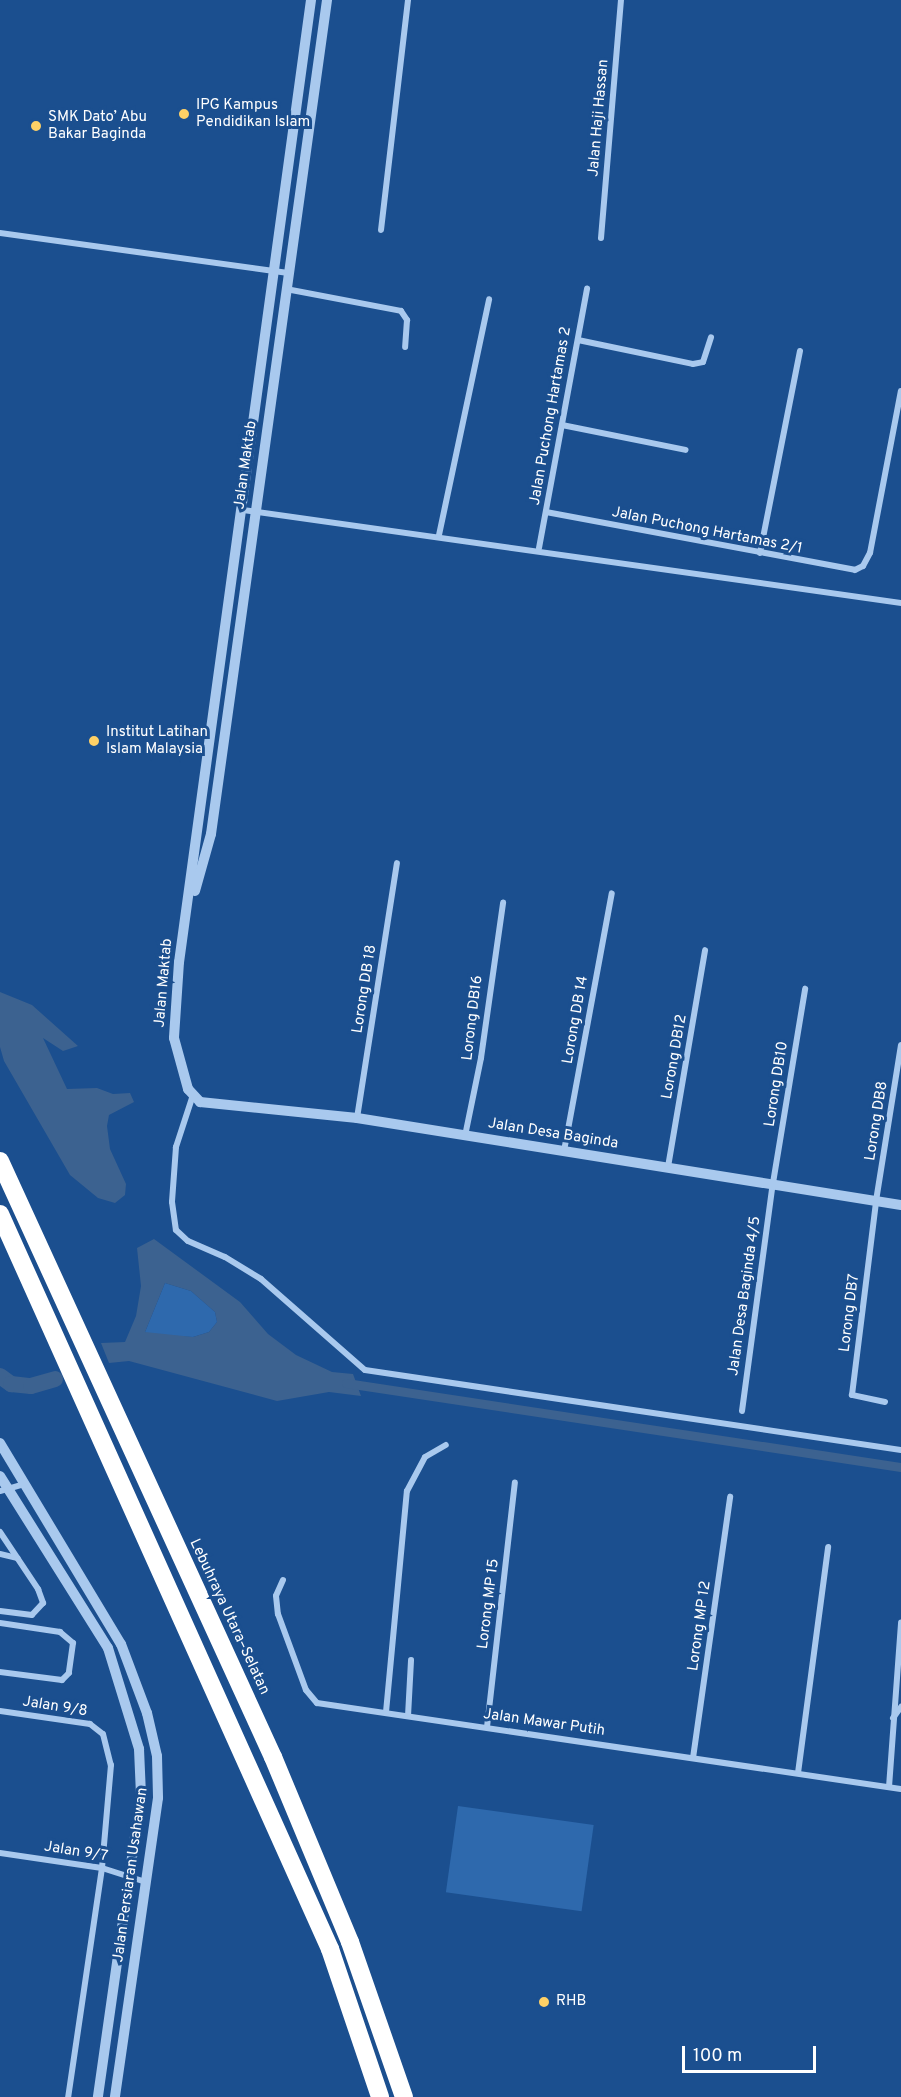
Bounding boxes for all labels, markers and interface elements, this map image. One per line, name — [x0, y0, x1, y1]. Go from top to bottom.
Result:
street label: Jalan Haji Hassan — [585, 58, 613, 178]
place label: IPG Kampus Pendidikan Islam — [196, 96, 310, 131]
marker: IPG Kampus Pendidikan Islam — [177, 107, 191, 121]
place label: SMK Dato’ Abu Bakar Baginda — [48, 108, 148, 143]
marker: SMK Dato’ Abu Bakar Baginda — [29, 119, 43, 133]
street label: Jalan Puchong Hartamas 2 — [526, 325, 576, 507]
street label: Jalan Maktab — [231, 420, 261, 510]
street label: Jalan Puchong Hartamas 2/1 — [610, 504, 804, 558]
place label: Institut Latihan Islam Malaysia — [106, 723, 208, 758]
marker: Institut Latihan Islam Malaysia — [87, 734, 101, 748]
street label: Jalan Maktab — [151, 938, 177, 1028]
street label: Lorong DB 18 — [349, 943, 381, 1035]
street label: Lorong DB16 — [459, 974, 487, 1062]
street label: Lorong DB 14 — [559, 975, 593, 1065]
street label: Lorong DB12 — [659, 1013, 691, 1101]
street label: Lorong DB10 — [761, 1040, 793, 1128]
street label: Lorong DB8 — [862, 1080, 892, 1162]
street label: Jalan Desa Baginda — [487, 1115, 619, 1153]
street label: Jalan Desa Baginda 4/5 — [725, 1215, 765, 1377]
street label: Lorong DB7 — [836, 1273, 864, 1353]
street label: Lebuhraya Utara–Selatan — [185, 1536, 273, 1698]
street label: Lorong MP 15 — [475, 1558, 503, 1650]
street label: Lorong MP 12 — [685, 1580, 715, 1672]
street label: Jalan 9/8 — [21, 1693, 89, 1721]
street label: Jalan Mawar Putih — [482, 1706, 606, 1740]
street label: Jalan Persiaran Usahawan — [110, 1786, 152, 1964]
street label: Jalan 9/7 — [43, 1838, 109, 1866]
place label: RHB — [556, 1993, 586, 2011]
marker: RHB — [537, 1995, 551, 2009]
scale bar — [685, 2034, 818, 2072]
text: 100 m — [693, 2045, 742, 2068]

